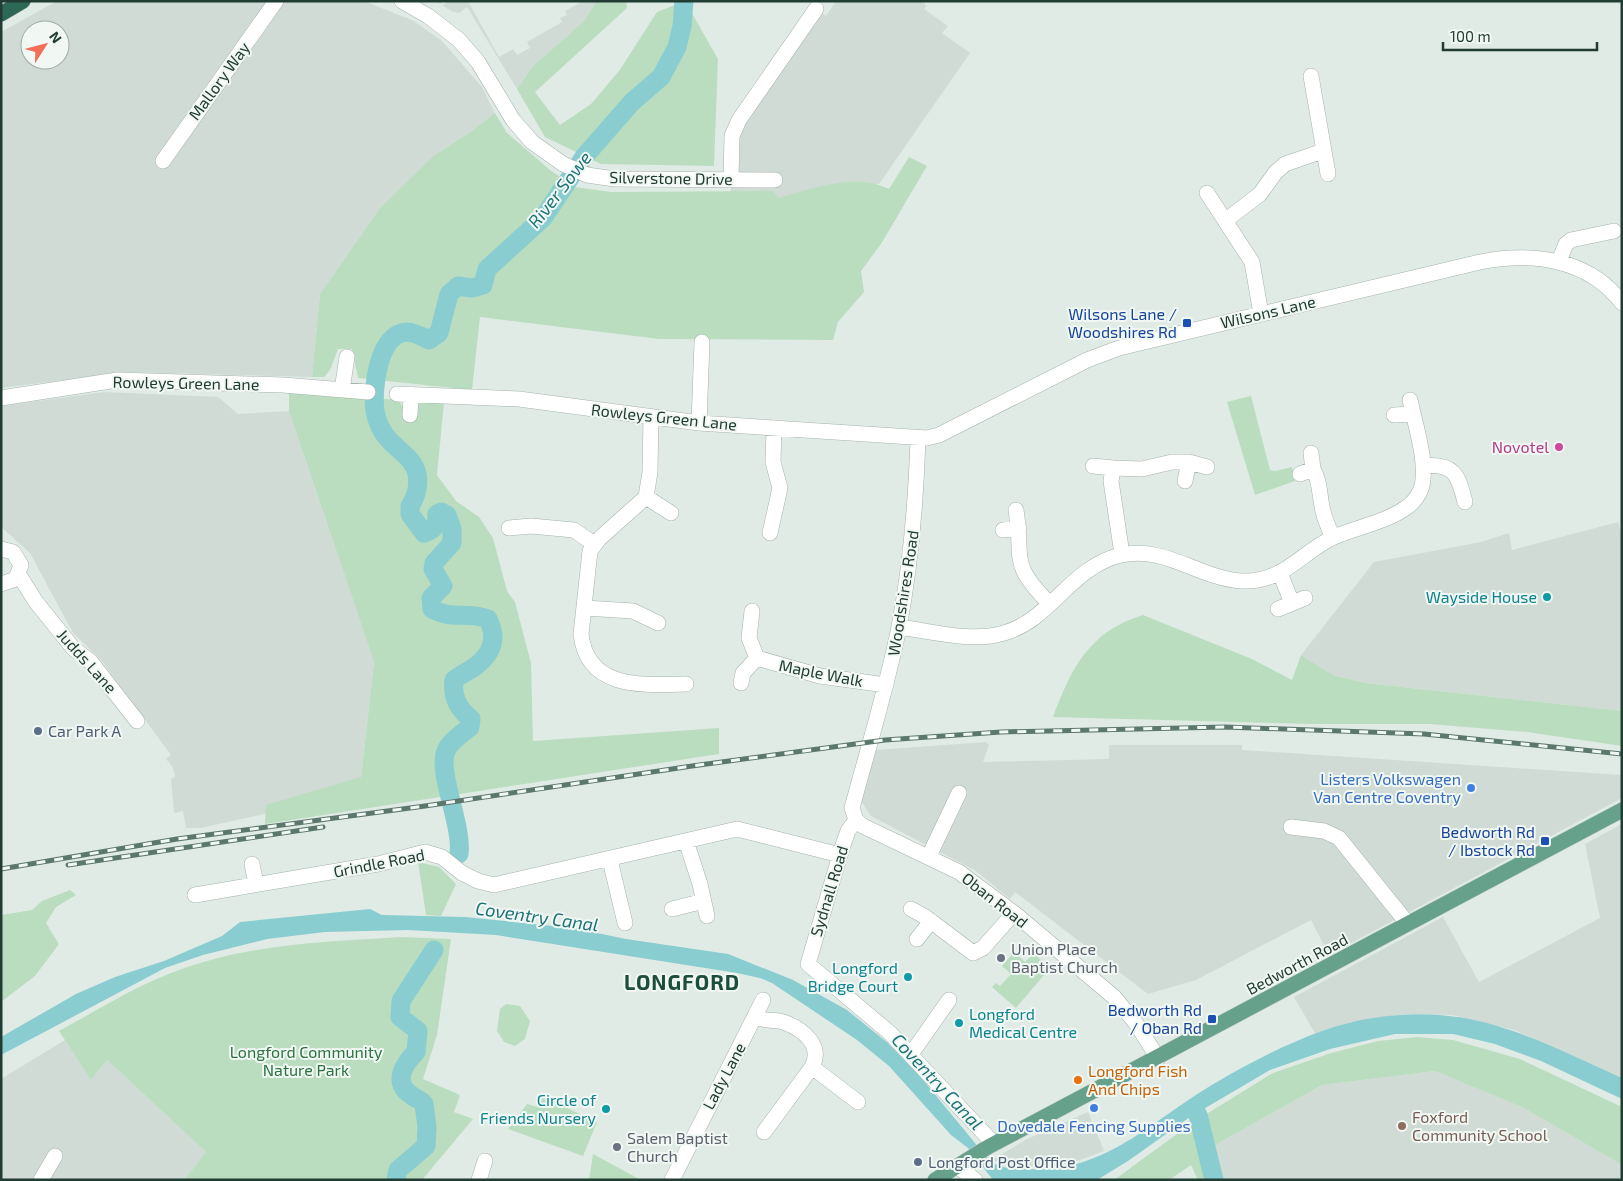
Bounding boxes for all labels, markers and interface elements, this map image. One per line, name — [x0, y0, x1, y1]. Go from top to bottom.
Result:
north arrow — [20, 20, 70, 70]
scale bar — [1443, 20, 1597, 52]
text: 100 m — [1450, 27, 1491, 45]
text: N — [46, 28, 66, 46]
street label: Mallory Way — [184, 38, 253, 123]
water label: River Sowe — [523, 147, 596, 232]
street label: Silverstone Drive — [609, 167, 733, 188]
street label: Wilsons Lane — [1218, 291, 1317, 332]
place label: Wilsons Lane / Woodshires Rd — [1068, 304, 1177, 341]
marker: Wilsons Lane / Woodshires Rd — [1181, 317, 1193, 329]
street label: Rowleys Green Lane — [113, 372, 260, 393]
street label: Rowleys Green Lane — [590, 399, 738, 434]
place label: Novotel — [1492, 437, 1549, 456]
marker: Novotel — [1553, 441, 1565, 453]
street label: Woodshires Road — [883, 529, 922, 657]
place label: Wayside House — [1426, 587, 1537, 606]
marker: Wayside House — [1541, 591, 1553, 603]
street label: Judds Lane — [54, 625, 121, 697]
street label: Maple Walk — [777, 655, 865, 690]
place label: Car Park A — [48, 721, 121, 740]
marker: Car Park A — [32, 725, 44, 737]
place label: Listers Volkswagen Van Centre Coventry — [1313, 769, 1462, 806]
marker: Listers Volkswagen Van Centre Coventry — [1465, 782, 1477, 794]
place label: Bedworth Rd / Ibstock Rd — [1441, 822, 1535, 859]
marker: Bedworth Rd / Ibstock Rd — [1539, 835, 1551, 847]
street label: Sydnall Road — [806, 843, 851, 939]
street label: Grindle Road — [332, 844, 426, 881]
street label: Oban Road — [959, 868, 1032, 931]
water label: Coventry Canal — [474, 897, 600, 936]
street label: Bedworth Road — [1243, 929, 1351, 998]
place label: Union Place Baptist Church — [1011, 939, 1118, 976]
marker: Union Place Baptist Church — [995, 952, 1007, 964]
place label: Longford Bridge Court — [808, 958, 898, 995]
district label: LONGFORD — [624, 969, 740, 994]
marker: Longford Bridge Court — [902, 971, 914, 983]
place label: Bedworth Rd / Oban Rd — [1108, 1000, 1202, 1037]
place label: Longford Medical Centre — [969, 1004, 1077, 1041]
marker: Bedworth Rd / Oban Rd — [1206, 1013, 1218, 1025]
marker: Longford Medical Centre — [953, 1017, 965, 1029]
water label: Coventry Canal — [887, 1029, 988, 1134]
street label: Lady Lane — [698, 1039, 749, 1112]
park label: Longford Community Nature Park — [230, 1042, 383, 1079]
place label: Longford Fish And Chips — [1088, 1061, 1188, 1098]
marker: Longford Fish And Chips — [1072, 1074, 1084, 1086]
place label: Circle of Friends Nursery — [480, 1090, 597, 1127]
marker: Dovedale Fencing Supplies — [1088, 1102, 1100, 1114]
marker: Circle of Friends Nursery — [600, 1103, 612, 1115]
place label: Foxford Community School — [1412, 1107, 1548, 1144]
place label: Dovedale Fencing Supplies — [997, 1116, 1191, 1135]
marker: Foxford Community School — [1396, 1120, 1408, 1132]
place label: Salem Baptist Church — [627, 1128, 728, 1165]
marker: Salem Baptist Church — [611, 1141, 623, 1153]
place label: Longford Post Office — [928, 1152, 1076, 1171]
marker: Longford Post Office — [912, 1156, 924, 1168]

